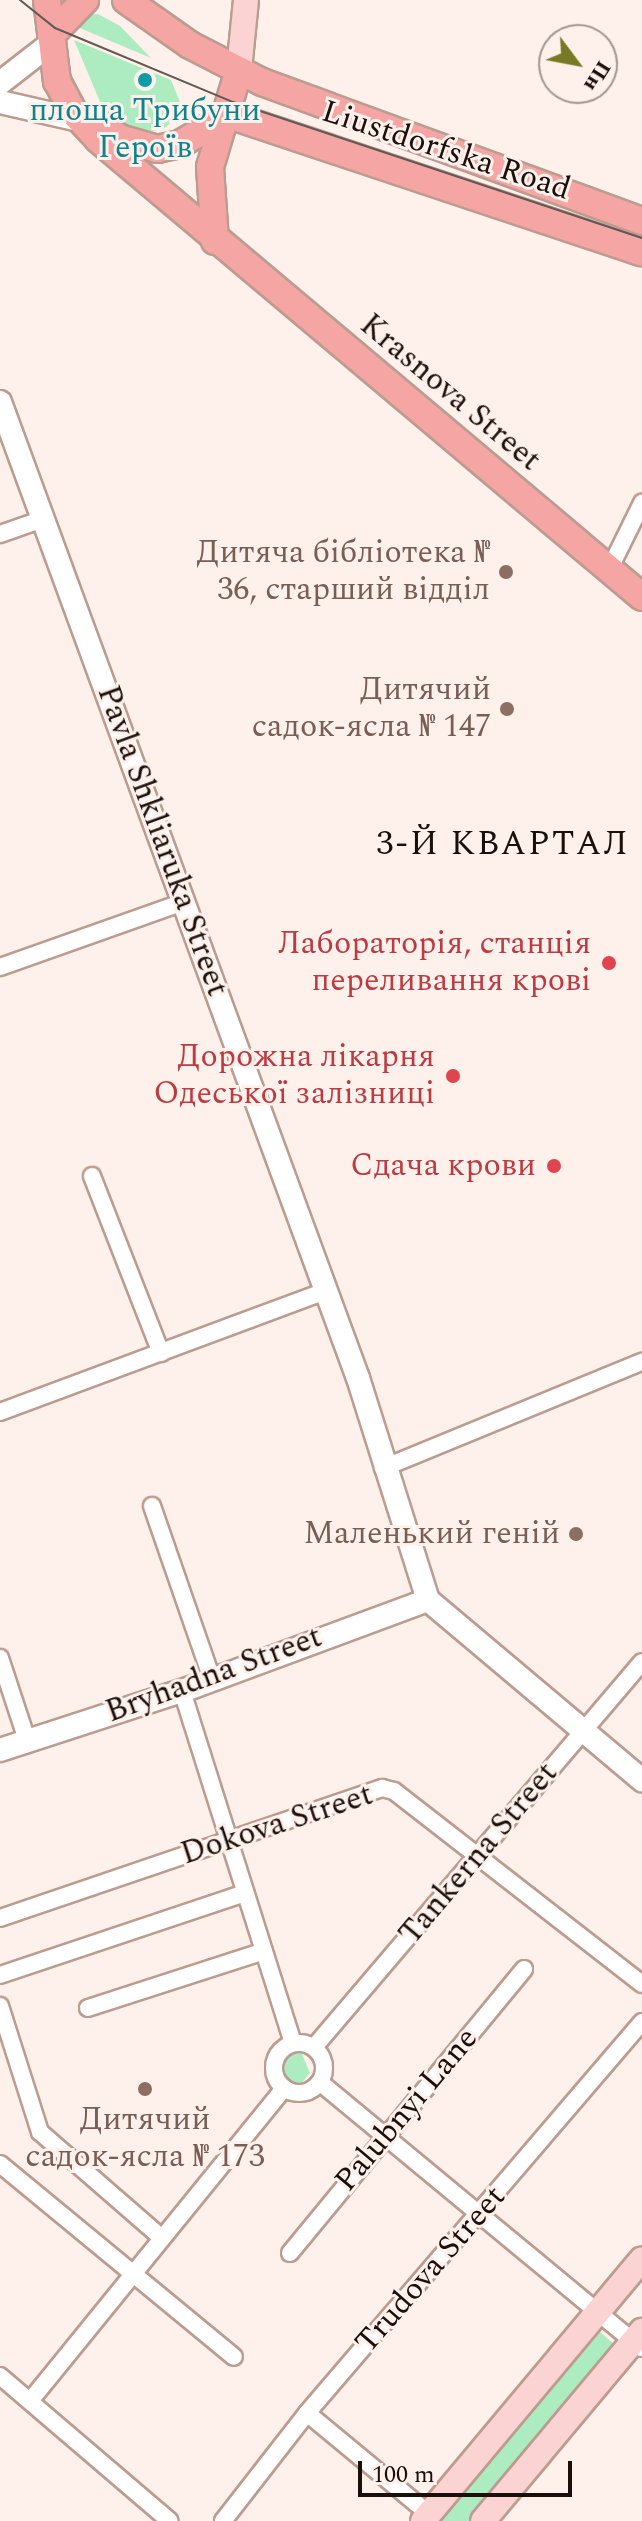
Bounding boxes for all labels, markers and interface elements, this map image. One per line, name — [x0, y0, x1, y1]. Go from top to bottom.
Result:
north arrow — [538, 24, 618, 104]
text: Пн — [575, 54, 619, 98]
marker: площа Трибуни Героїв — [136, 71, 154, 89]
place label: площа Трибуни Героїв — [29, 93, 261, 168]
street label: Liustdorfska Road — [317, 93, 575, 209]
street label: Krasnova Street — [352, 306, 548, 480]
place label: Дитяча бібліотека № 36, старший відділ — [196, 535, 490, 610]
marker: Дитяча бібліотека № 36, старший відділ — [497, 563, 515, 581]
place label: Дитячий садок-ясла № 147 — [252, 672, 491, 747]
street label: Pavla Shkliaruka Street — [88, 680, 236, 1002]
marker: Дитячий садок-ясла № 147 — [498, 700, 516, 718]
district label: 3-Й КВАРТАЛ — [376, 825, 630, 865]
place label: Лабораторія, станція переливання крові — [278, 926, 591, 1001]
marker: Лабораторія, станція переливання крові — [598, 952, 620, 974]
place label: Дорожна лікарня Одеської залізниці — [154, 1039, 435, 1114]
marker: Дорожна лікарня Одеської залізниці — [442, 1065, 464, 1087]
place label: Сдача крови — [350, 1147, 536, 1185]
marker: Сдача крови — [543, 1155, 565, 1177]
place label: Маленький геній — [303, 1515, 560, 1553]
marker: Маленький геній — [567, 1525, 585, 1543]
street label: Bryhadna Street — [101, 1618, 327, 1732]
street label: Tankerna Street — [392, 1755, 566, 1953]
street label: Dokova Street — [176, 1776, 378, 1874]
street label: Palubnyi Lane — [327, 2020, 487, 2200]
marker: Дитячий садок-ясла № 173 — [136, 2080, 154, 2098]
place label: Дитячий садок-ясла № 173 — [25, 2102, 265, 2177]
street label: Trudova Street — [348, 2178, 514, 2362]
scale bar — [362, 2445, 576, 2495]
text: 100 m — [372, 2457, 435, 2493]

